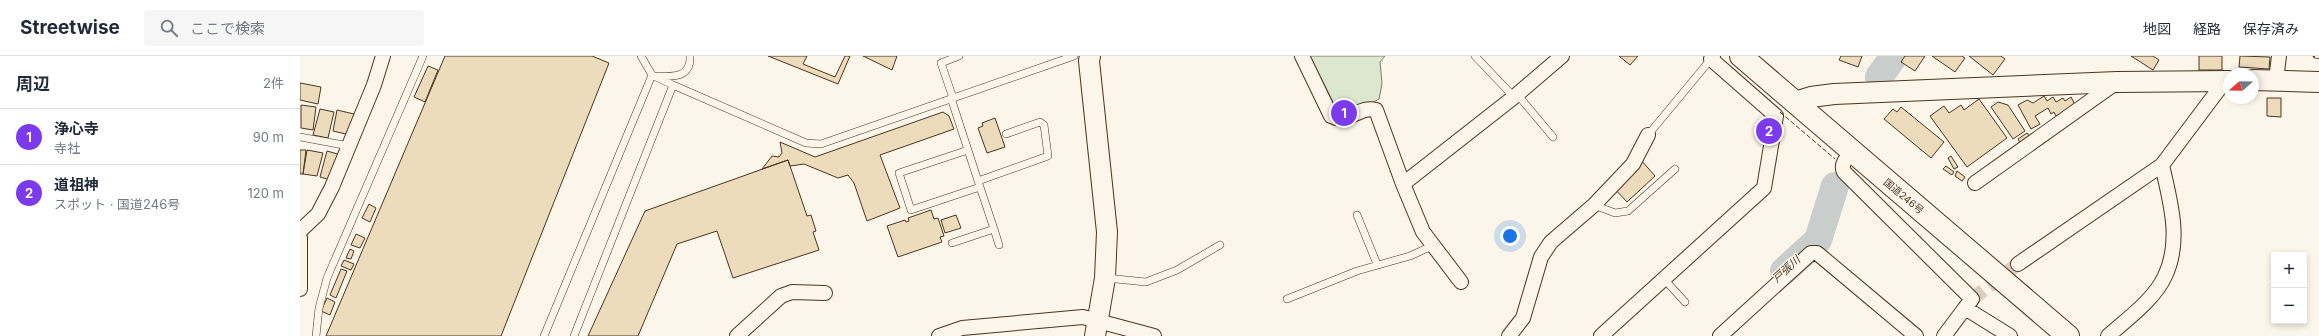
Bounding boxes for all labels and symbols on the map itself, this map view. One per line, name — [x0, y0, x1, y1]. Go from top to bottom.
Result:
north arrow — [2223, 68, 2259, 104]
pin: 1 — [1331, 98, 1357, 128]
pin: 2 — [1756, 116, 1782, 146]
street label: 国道246号 — [1882, 176, 1926, 216]
your location — [1500, 226, 1520, 246]
water label: 戸張川 — [1769, 252, 1804, 285]

